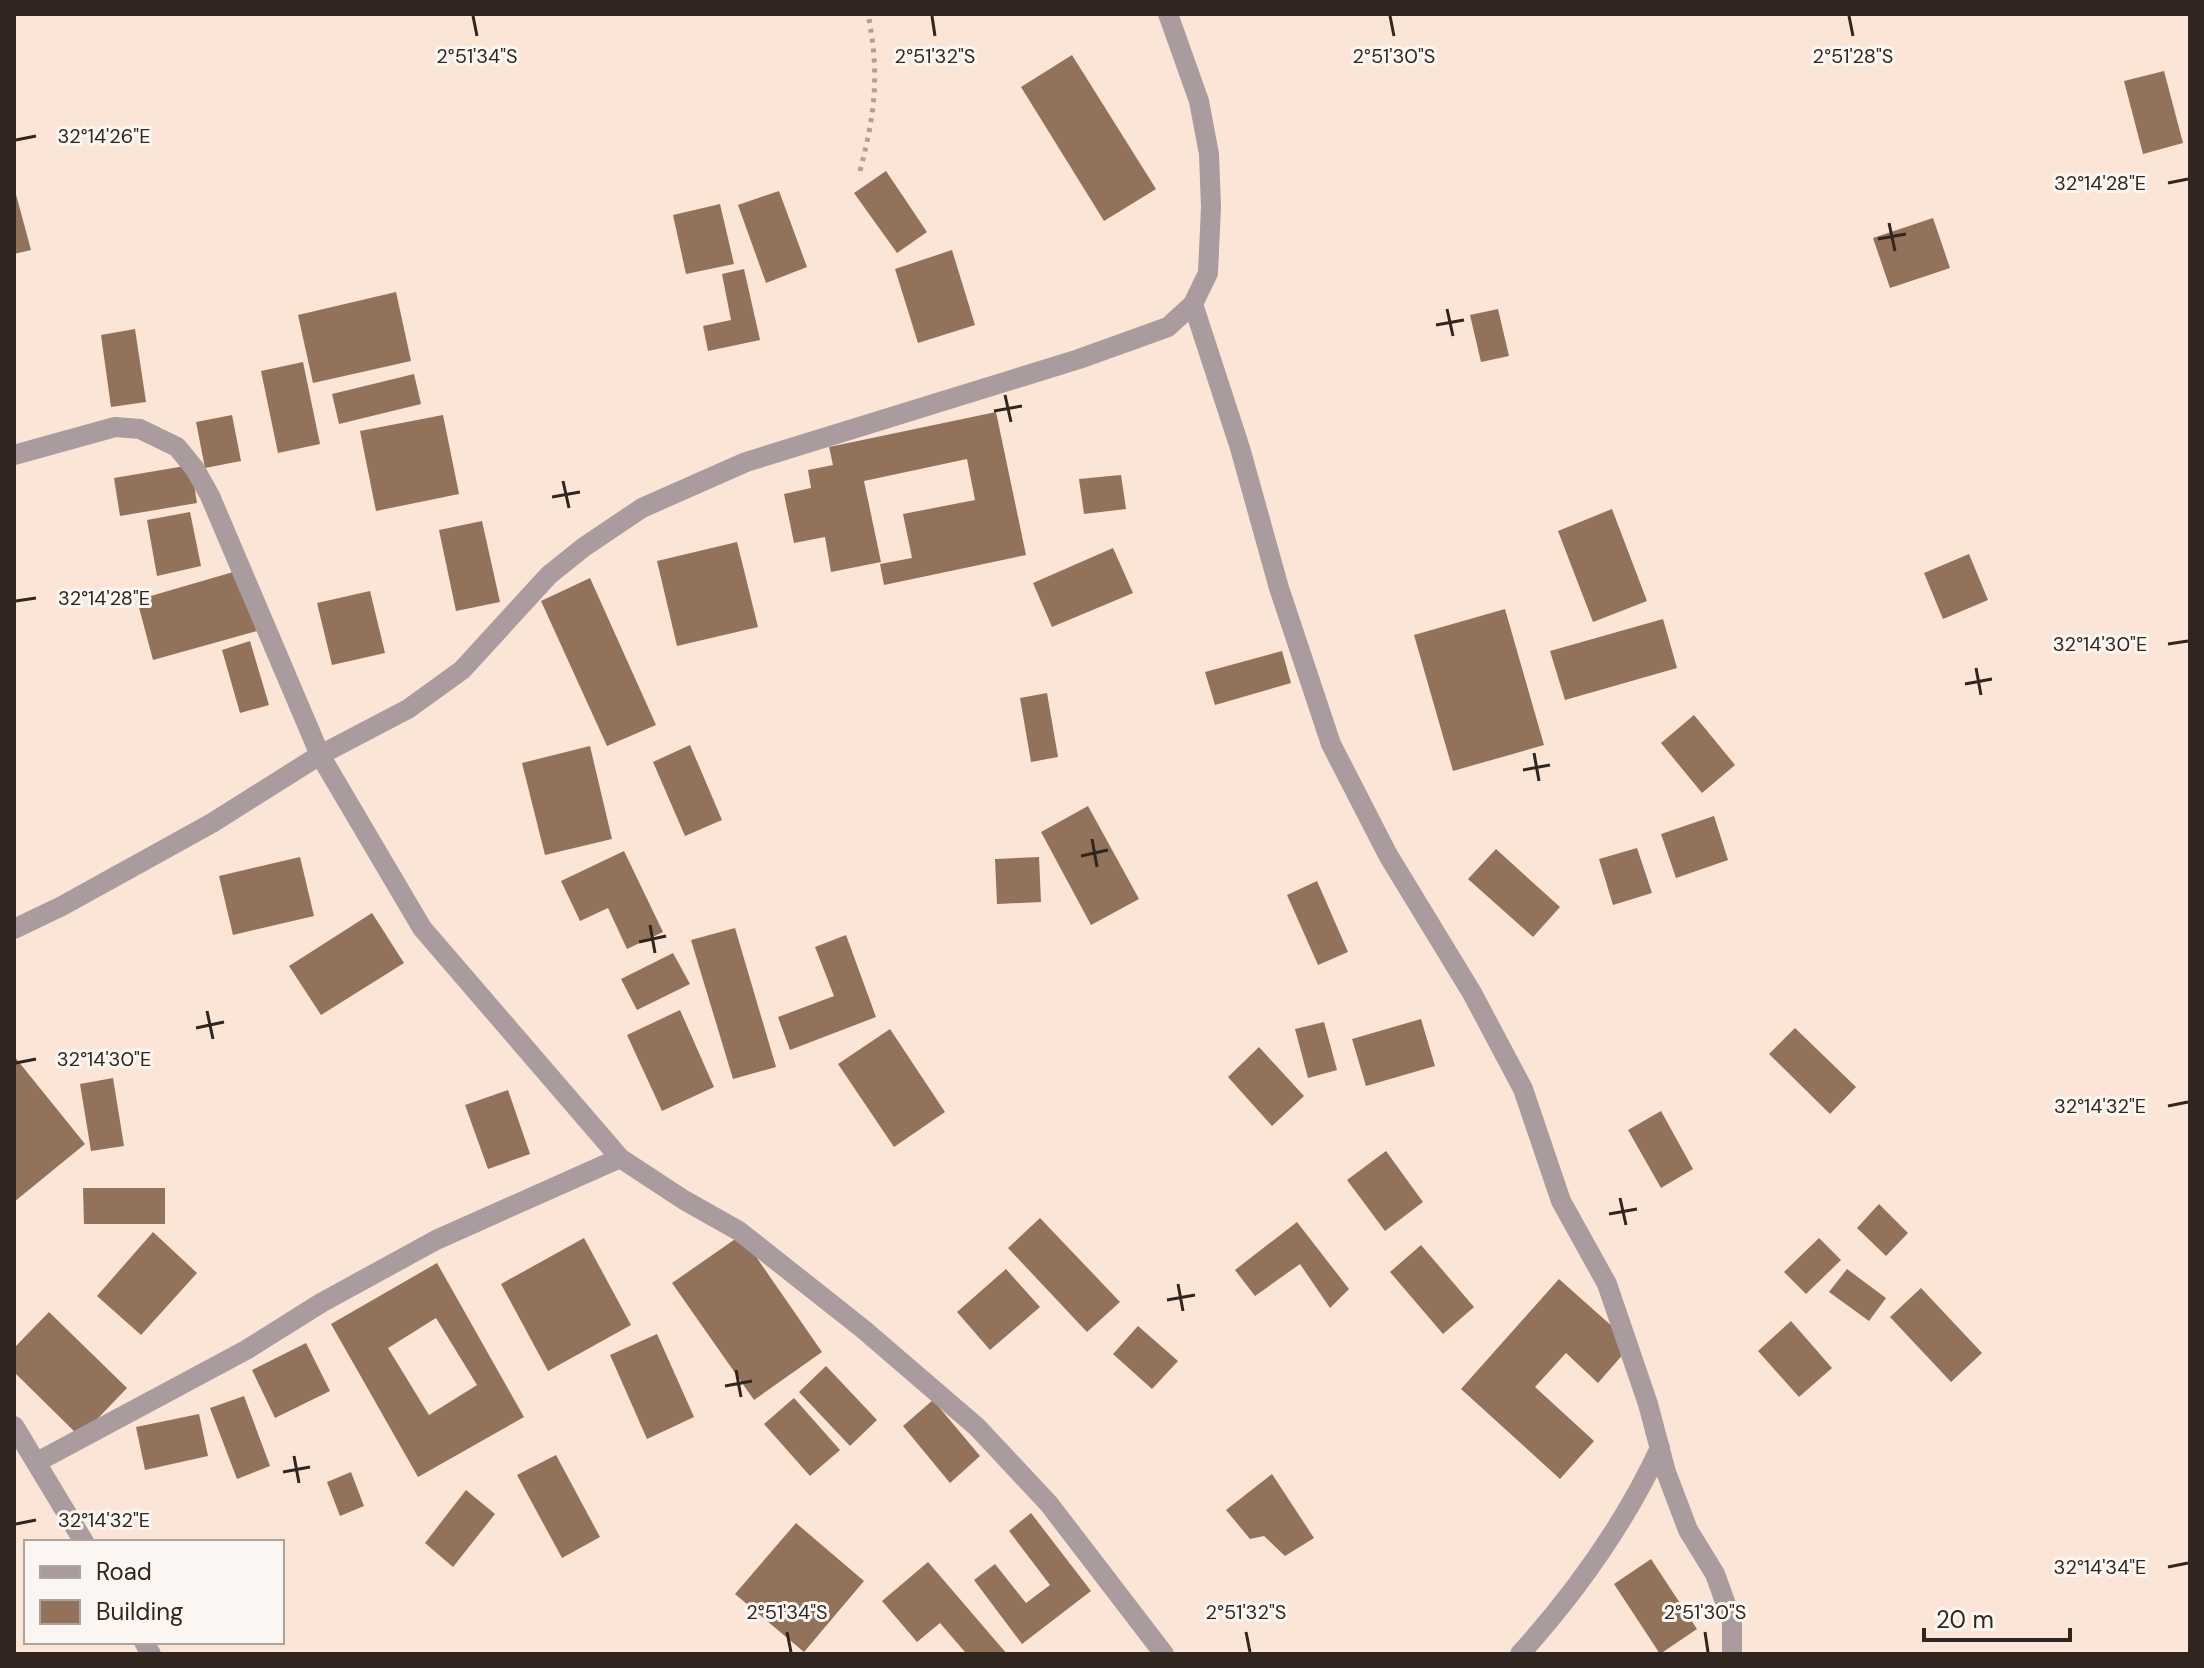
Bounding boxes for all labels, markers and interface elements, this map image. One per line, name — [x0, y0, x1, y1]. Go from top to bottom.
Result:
text: 2°51'34"S — [436, 43, 518, 69]
text: 2°51'32"S — [895, 43, 975, 69]
text: 2°51'30"S — [1353, 43, 1435, 69]
text: 2°51'28"S — [1813, 43, 1893, 69]
text: 32°14'26"E — [58, 123, 150, 149]
text: 32°14'28"E — [2054, 170, 2146, 196]
text: 32°14'28"E — [58, 585, 150, 611]
text: 32°14'30"E — [2053, 631, 2147, 657]
text: 32°14'30"E — [57, 1046, 151, 1072]
text: 32°14'32"E — [2054, 1093, 2146, 1119]
text: 32°14'32"E — [58, 1507, 150, 1533]
legend — [24, 1540, 284, 1644]
text: 32°14'34"E — [2054, 1554, 2146, 1580]
text: Road — [96, 1556, 152, 1587]
scale bar — [1924, 1592, 2070, 1642]
text: Building — [96, 1596, 183, 1627]
text: 2°51'34"S — [746, 1599, 828, 1625]
text: 2°51'32"S — [1206, 1599, 1286, 1625]
text: 2°51'30"S — [1664, 1599, 1746, 1625]
text: 20 m — [1936, 1604, 1994, 1635]

